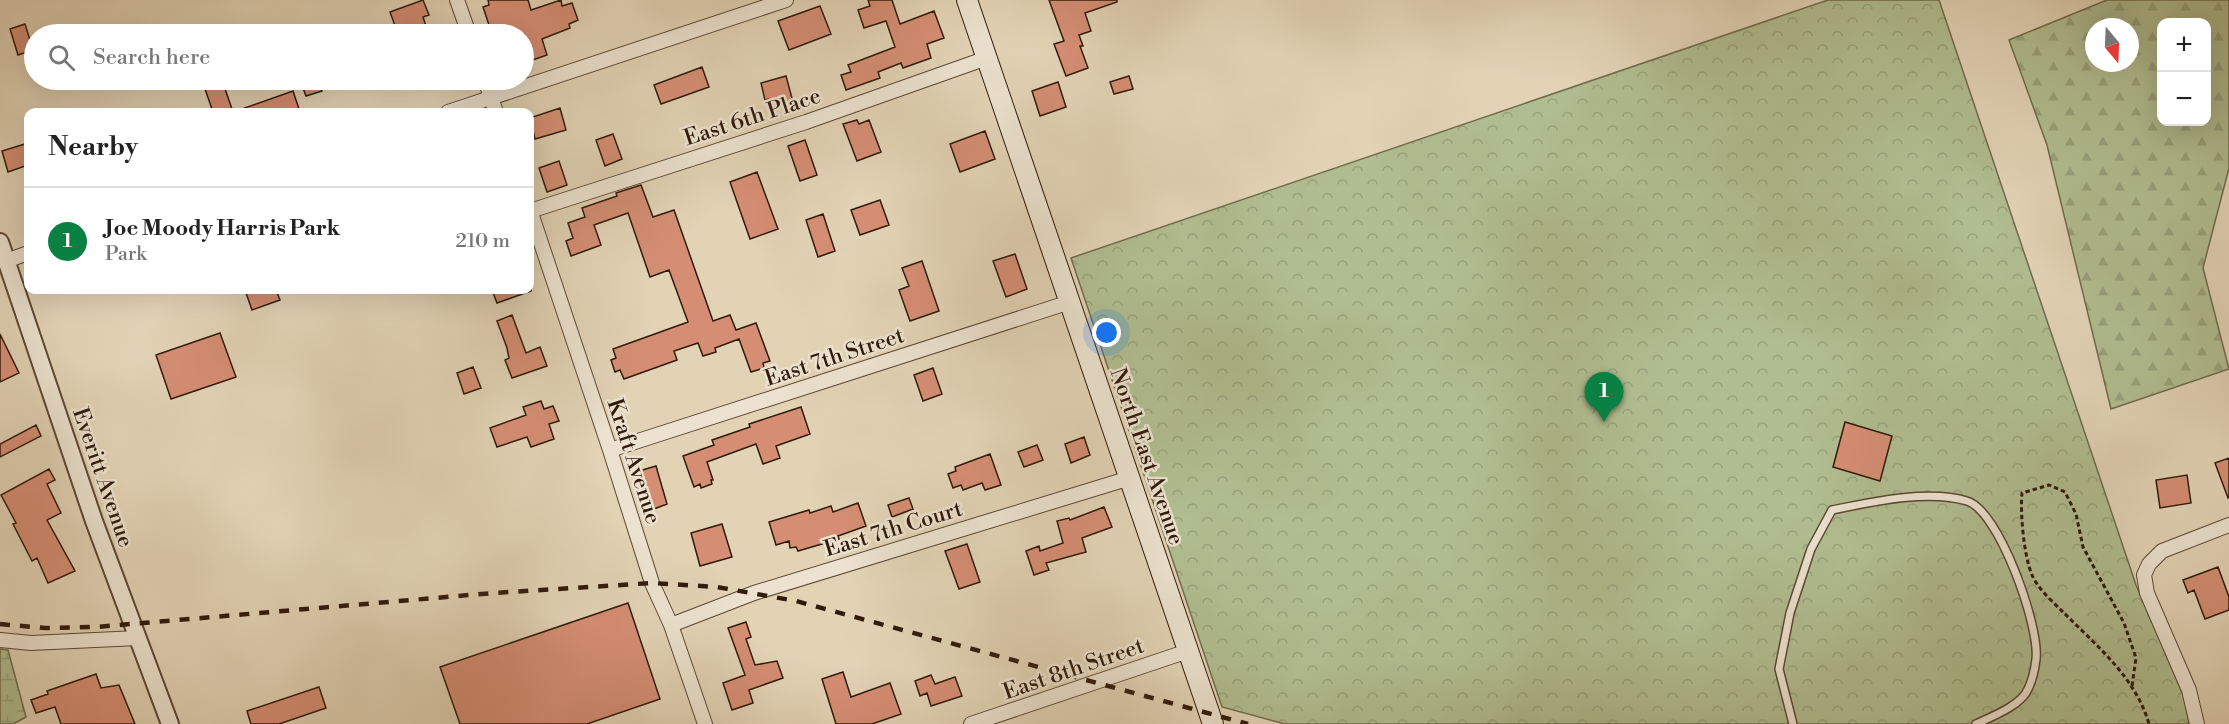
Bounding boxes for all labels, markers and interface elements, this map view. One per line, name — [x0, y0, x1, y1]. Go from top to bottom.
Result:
north arrow — [2085, 18, 2139, 72]
map controls — [2157, 18, 2211, 126]
button: + — [2157, 18, 2211, 72]
search box — [24, 24, 534, 90]
icon: search — [45, 41, 78, 74]
text: Search here — [93, 44, 210, 71]
button: − — [2157, 72, 2211, 126]
street label: East 6th Place — [681, 83, 824, 152]
text: Nearby — [48, 131, 138, 163]
text: Joe Moody Harris Park — [105, 215, 340, 242]
text: 1 — [63, 229, 72, 254]
text: 210 m — [455, 229, 510, 254]
text: Park — [105, 242, 147, 267]
your location — [1092, 318, 1121, 347]
street label: East 7th Street — [761, 322, 908, 393]
street label: North East Avenue — [1104, 365, 1190, 548]
pin: 1 — [1584, 372, 1624, 422]
street label: Kraft Avenue — [601, 395, 667, 528]
street label: Everitt Avenue — [66, 404, 139, 551]
street label: East 7th Court — [821, 496, 966, 563]
street label: East 8th Street — [999, 633, 1148, 706]

